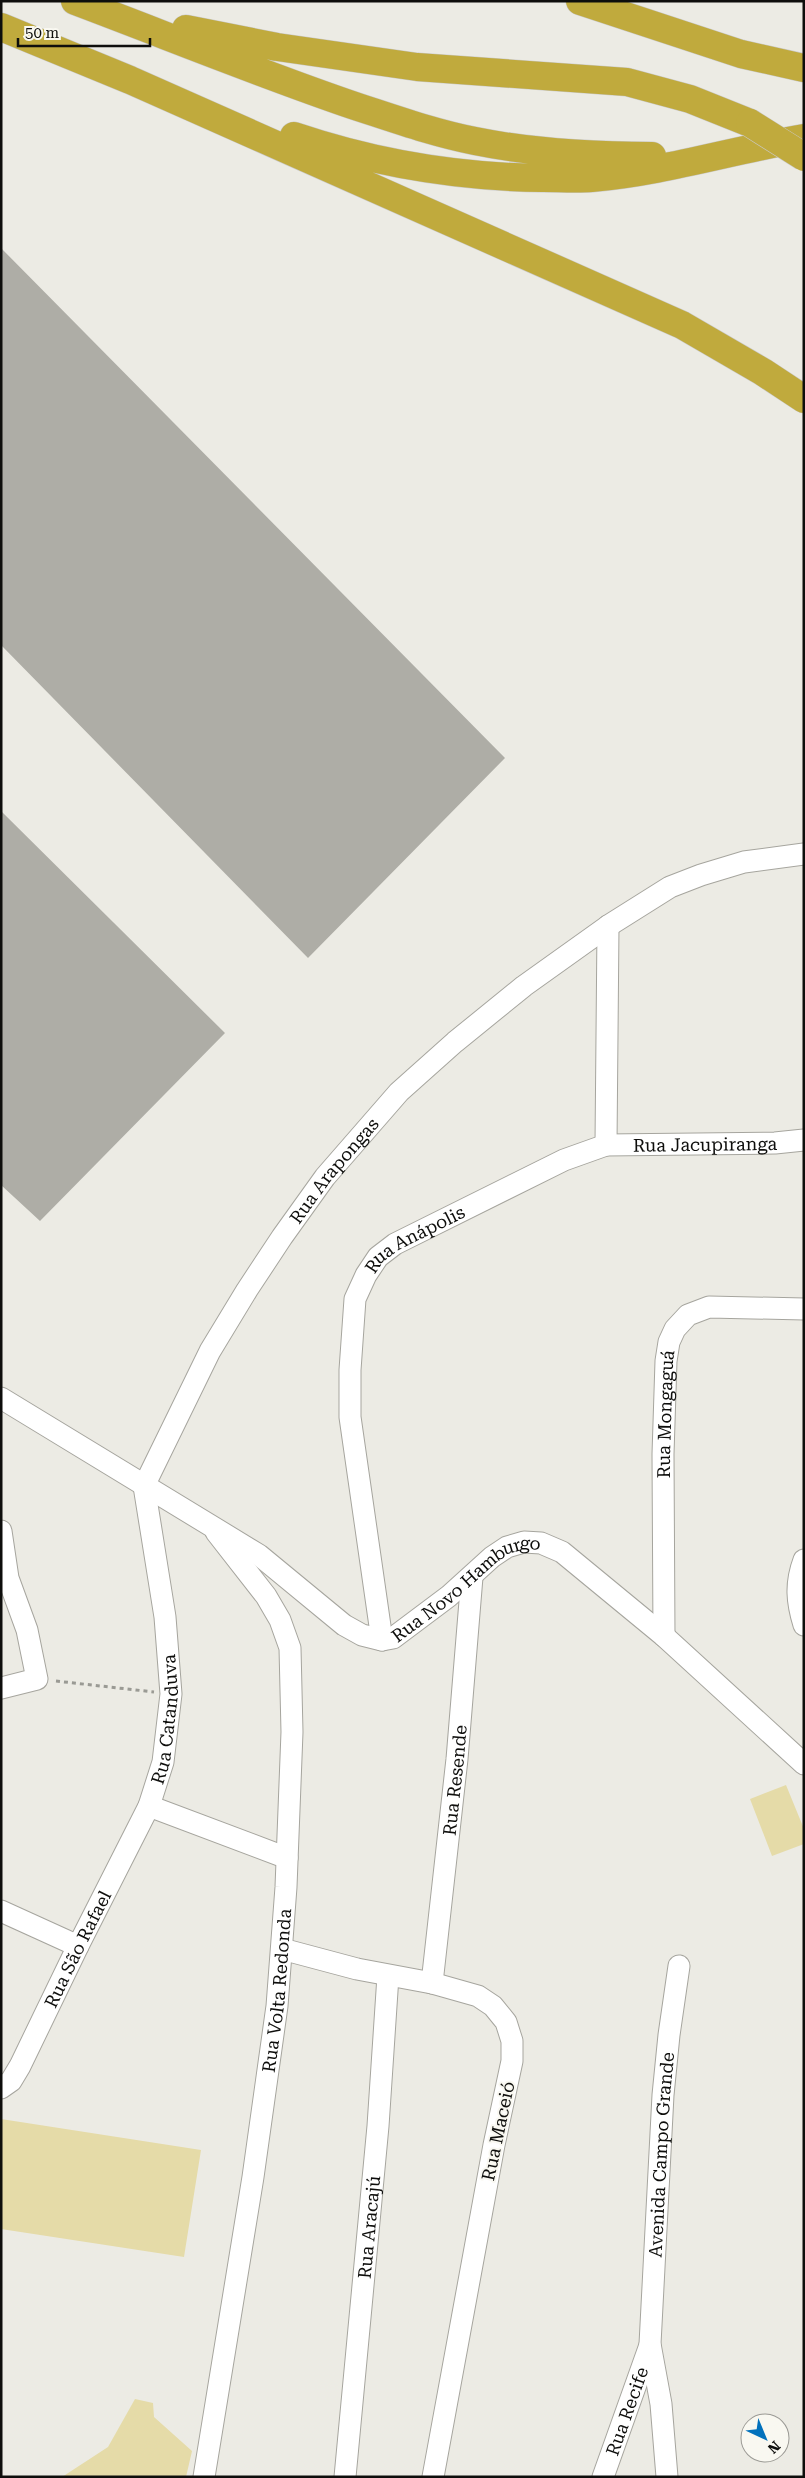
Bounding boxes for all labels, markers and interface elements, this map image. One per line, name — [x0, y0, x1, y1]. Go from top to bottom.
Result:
scale bar — [18, 15, 150, 47]
text: 50 m — [25, 24, 60, 42]
street label: Rua Arapongas — [285, 1113, 383, 1227]
street label: Rua Jacupiranga — [633, 1132, 777, 1155]
street label: Rua Anápolis — [360, 1201, 468, 1277]
street label: Rua Mongaguá — [652, 1348, 678, 1478]
street label: Rua Novo Hamburgo — [387, 1531, 541, 1646]
street label: Rua Catanduva — [146, 1653, 182, 1787]
street label: Rua Resende — [438, 1724, 470, 1837]
street label: Rua São Rafael — [39, 1886, 115, 2011]
street label: Rua Volta Redonda — [257, 1908, 295, 2074]
street label: Avenida Campo Grande — [644, 2051, 678, 2258]
street label: Rua Maceió — [477, 2079, 519, 2183]
street label: Rua Aracajú — [353, 2175, 384, 2280]
street label: Rua Recife — [601, 2364, 652, 2458]
north arrow — [740, 2413, 790, 2463]
text: N — [764, 2438, 783, 2457]

